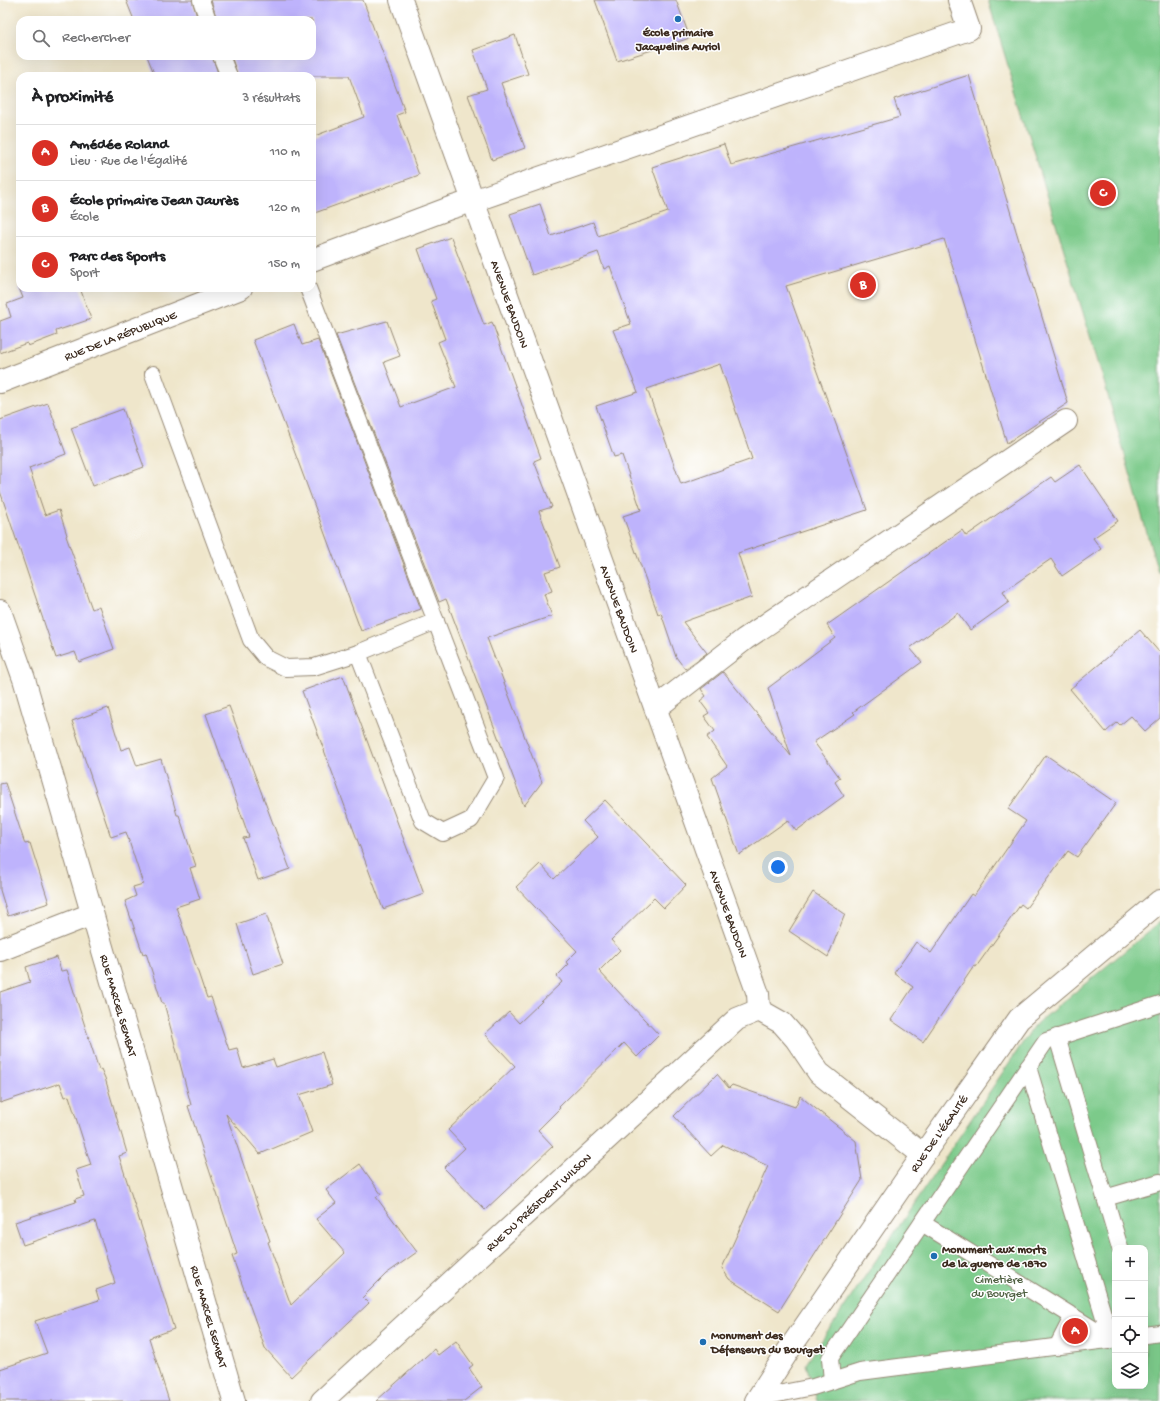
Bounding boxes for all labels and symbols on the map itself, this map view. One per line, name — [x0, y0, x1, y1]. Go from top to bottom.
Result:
marker: École primaire Jacqueline Auriol — [673, 14, 683, 24]
place label: École primaire Jacqueline Auriol — [635, 27, 721, 55]
pin: C — [1090, 178, 1116, 208]
street label: AVENUE BAUDOIN — [486, 259, 531, 351]
pin: B — [850, 270, 876, 300]
street label: RUE DE LA RÉPUBLIQUE — [63, 309, 180, 365]
street label: AVENUE BAUDOIN — [596, 564, 640, 656]
your location — [768, 857, 788, 877]
street label: AVENUE BAUDOIN — [705, 869, 750, 960]
street label: RUE MARCEL SEMBAT — [96, 953, 139, 1060]
street label: RUE DE L'ÉGALITÉ — [908, 1093, 972, 1176]
street label: RUE DU PRÉSIDENT WILSON — [484, 1151, 596, 1256]
place label: Monument aux morts de la guerre de 1870 — [942, 1244, 1047, 1272]
marker: Monument aux morts de la guerre de 1870 — [929, 1251, 939, 1261]
street label: RUE MARCEL SEMBAT — [186, 1264, 229, 1371]
park label: Cimetière du Bourget — [971, 1274, 1028, 1302]
pin: A — [1062, 1316, 1088, 1346]
place label: Monument des Défenseurs du Bourget — [710, 1330, 825, 1358]
marker: Monument des Défenseurs du Bourget — [698, 1337, 708, 1347]

